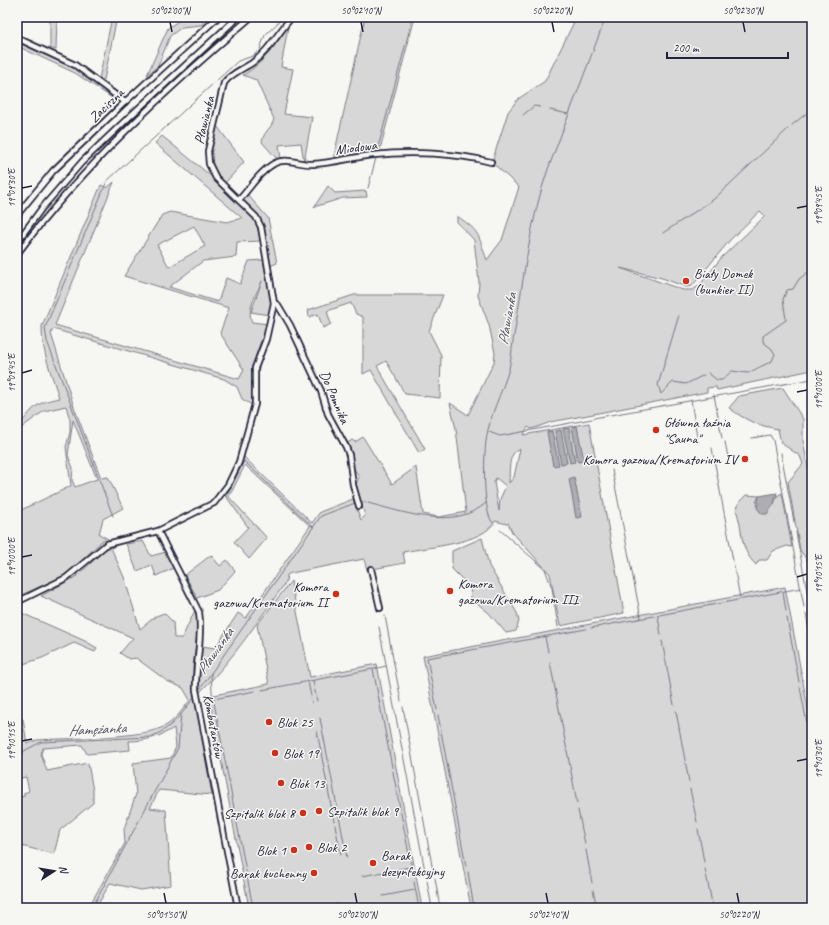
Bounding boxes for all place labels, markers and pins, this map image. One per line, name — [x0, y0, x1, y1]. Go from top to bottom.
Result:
place label: Biały Domek (bunkier II) — [694, 265, 754, 298]
marker: Biały Domek (bunkier II) — [681, 276, 691, 286]
place label: Główna łaźnia "Sauna" — [664, 414, 732, 447]
marker: Główna łaźnia "Sauna" — [651, 425, 661, 435]
place label: Komora gazowa/Krematorium IV — [583, 451, 740, 468]
marker: Komora gazowa/Krematorium IV — [740, 454, 750, 464]
place label: Komora gazowa/Krematorium III — [458, 575, 582, 608]
place label: Komora gazowa/Krematorium II — [213, 578, 331, 611]
marker: Komora gazowa/Krematorium III — [445, 586, 455, 596]
marker: Komora gazowa/Krematorium II — [331, 589, 341, 599]
place label: Blok 25 — [277, 714, 314, 731]
marker: Blok 25 — [264, 717, 274, 727]
place label: Blok 19 — [283, 745, 321, 762]
marker: Blok 19 — [270, 748, 280, 758]
place label: Blok 13 — [289, 775, 327, 792]
marker: Blok 13 — [276, 778, 286, 788]
place label: Szpitalik blok 9 — [327, 803, 400, 820]
place label: Szpitalik blok 8 — [224, 805, 297, 822]
marker: Szpitalik blok 9 — [314, 806, 324, 816]
marker: Szpitalik blok 8 — [298, 808, 308, 818]
place label: Blok 2 — [317, 839, 348, 856]
place label: Blok 1 — [256, 842, 287, 859]
marker: Blok 2 — [304, 842, 314, 852]
marker: Blok 1 — [289, 845, 299, 855]
place label: Barak dezynfekcyjny — [381, 847, 445, 880]
marker: Barak dezynfekcyjny — [368, 858, 378, 868]
place label: Barak kuchenny — [230, 865, 307, 882]
marker: Barak kuchenny — [309, 868, 319, 878]

